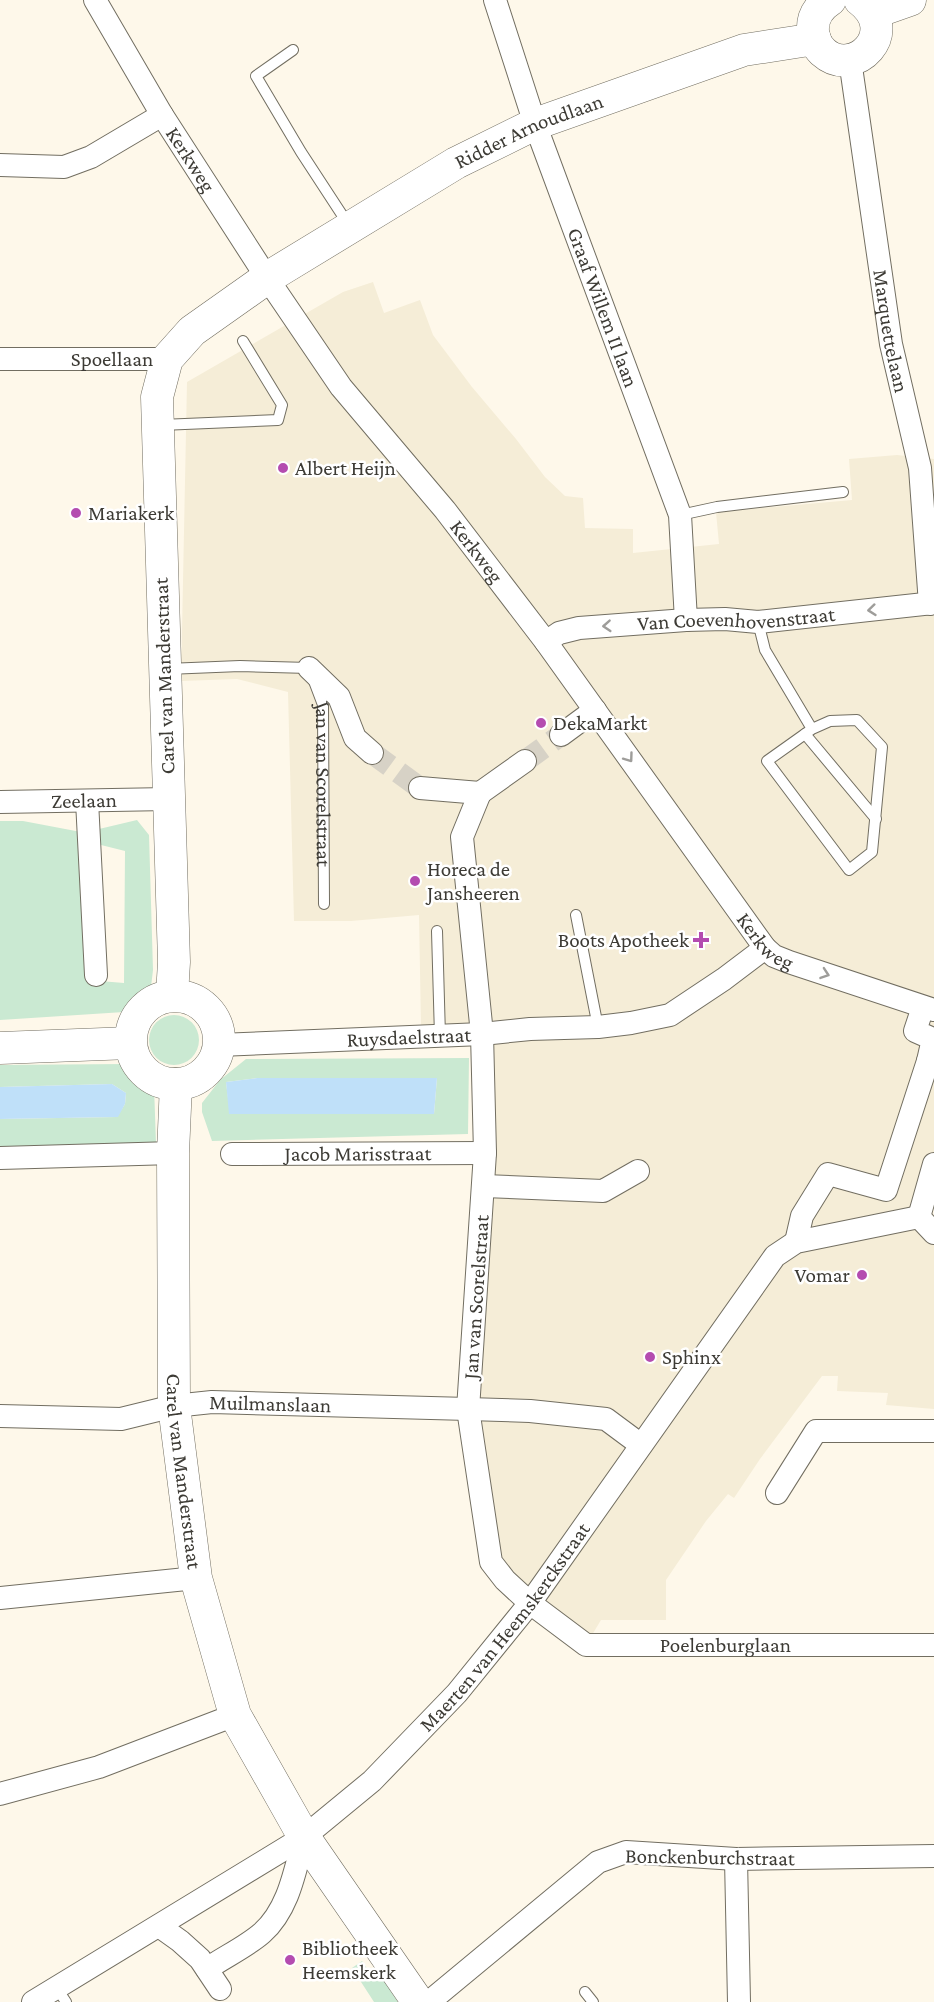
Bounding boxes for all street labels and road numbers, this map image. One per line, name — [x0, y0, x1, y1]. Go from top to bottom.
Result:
street label: Ridder Arnoudlaan — [451, 89, 606, 174]
street label: Kerkweg — [161, 122, 220, 197]
street label: Graaf Willem II laan — [563, 224, 644, 391]
street label: Marquettelaan — [868, 268, 914, 395]
street label: Spoellaan — [71, 347, 153, 371]
street label: Kerkweg — [445, 515, 508, 588]
street label: Carel van Manderstraat — [149, 576, 179, 775]
street label: Van Coevenhovenstraat — [636, 602, 837, 636]
street label: Jan van Scorelstraat — [310, 696, 336, 868]
street label: Zeelaan — [51, 788, 117, 813]
street label: Kerkweg — [732, 908, 797, 975]
street label: Ruysdaelstraat — [346, 1022, 473, 1052]
street label: Jacob Marisstraat — [283, 1141, 432, 1166]
street label: Jan van Scorelstraat — [458, 1213, 494, 1382]
street label: Carel van Manderstraat — [162, 1373, 207, 1572]
street label: Muilmanslaan — [209, 1390, 331, 1417]
street label: Maerten van Heemskerckstraat — [414, 1517, 596, 1737]
street label: Poelenburglaan — [660, 1633, 791, 1657]
street label: Bonckenburchstraat — [625, 1844, 796, 1870]

